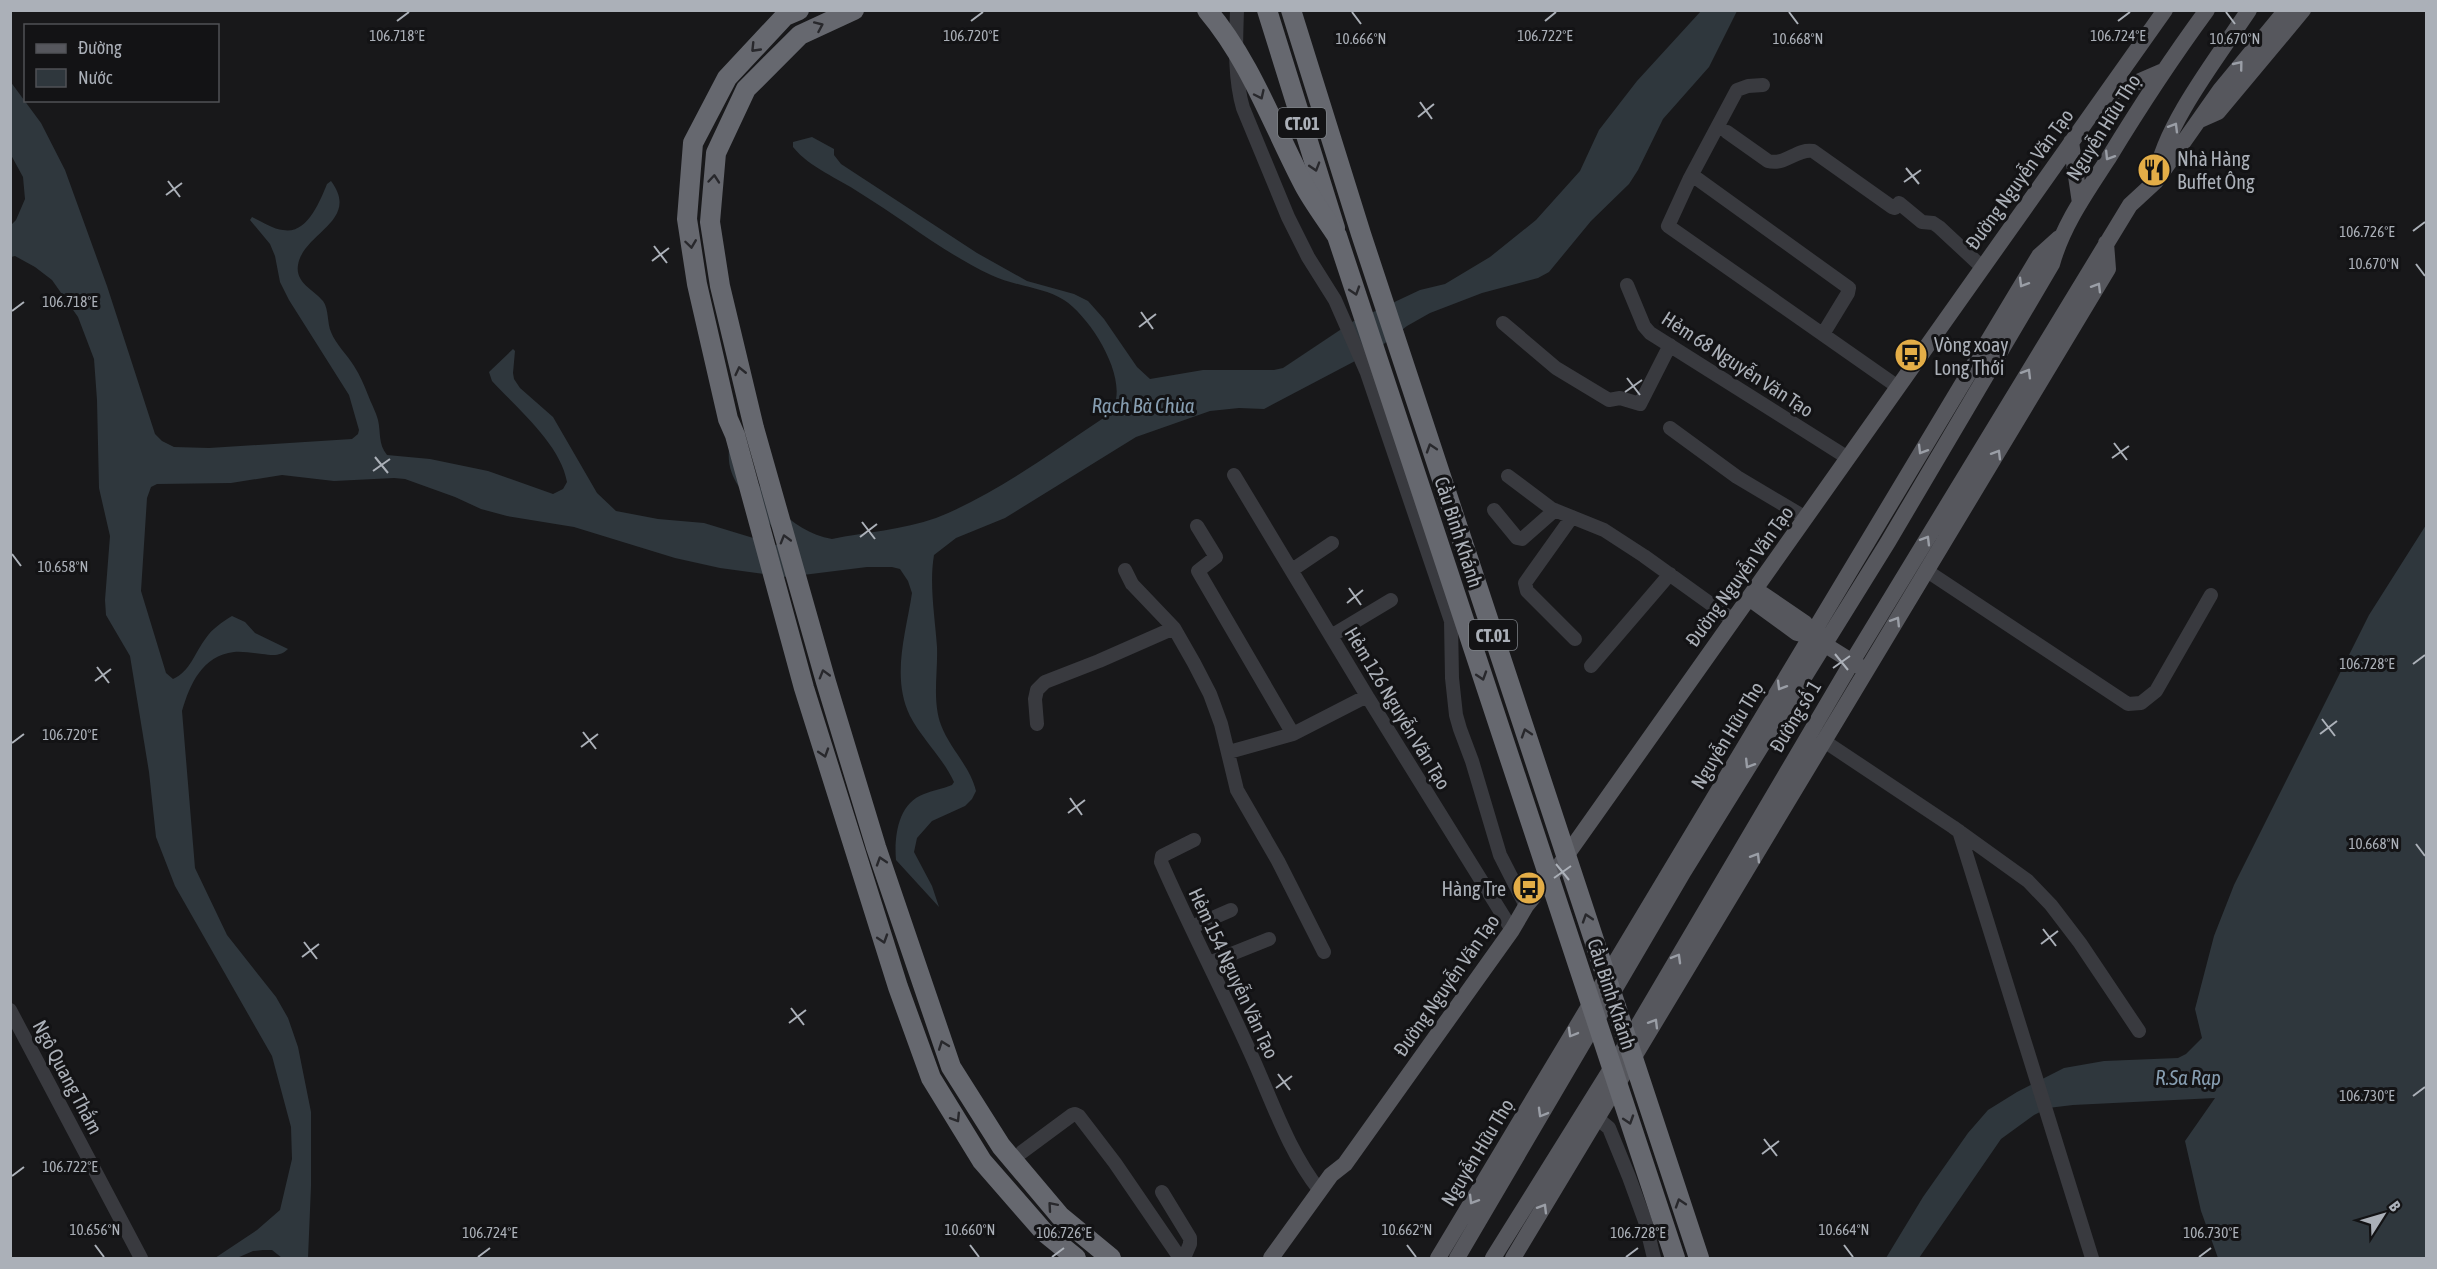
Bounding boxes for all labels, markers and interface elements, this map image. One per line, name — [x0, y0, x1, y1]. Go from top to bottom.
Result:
one-way arrow — [813, 21, 824, 33]
legend — [24, 24, 219, 102]
text: 106.718°E — [369, 27, 425, 44]
text: 106.720°E — [943, 27, 999, 44]
text: 106.722°E — [1517, 27, 1573, 44]
text: 106.724°E — [2090, 27, 2146, 44]
text: 10.666°N — [1336, 30, 1386, 47]
text: 10.668°N — [1773, 30, 1823, 47]
text: 10.670°N — [2210, 30, 2260, 47]
text: Đường — [78, 37, 122, 58]
one-way arrow — [751, 41, 762, 52]
one-way arrow — [2231, 61, 2242, 72]
text: Nước — [78, 67, 113, 88]
street label: Nguyễn Hữu Thọ — [2061, 70, 2145, 184]
one-way arrow — [1253, 89, 1265, 100]
street label: Đường Nguyễn Văn Tạo — [1960, 104, 2078, 254]
road number: CT.01 — [1278, 108, 1326, 138]
one-way arrow — [2166, 122, 2177, 133]
place label: Nhà Hàng Buffet Ông — [2177, 147, 2255, 193]
one-way arrow — [2105, 150, 2117, 160]
restaurant icon: Nhà Hàng Buffet Ông — [2136, 152, 2172, 188]
one-way arrow — [1308, 161, 1321, 172]
one-way arrow — [707, 175, 720, 184]
text: 106.726°E — [2339, 223, 2395, 240]
one-way arrow — [685, 240, 697, 249]
text: 10.670°N — [2349, 255, 2399, 272]
one-way arrow — [2018, 277, 2030, 287]
one-way arrow — [2090, 283, 2102, 293]
one-way arrow — [1348, 285, 1361, 296]
text: 106.718°E — [42, 293, 98, 310]
street label: Hẻm 68 Nguyễn Văn Tạo — [1658, 306, 1818, 422]
place label: Vòng xoay Long Thới — [1934, 333, 2008, 379]
bus stop icon: Vòng xoay Long Thới — [1893, 337, 1929, 373]
one-way arrow — [735, 366, 748, 376]
one-way arrow — [2020, 369, 2031, 379]
water label: Rạch Bà Chùa — [1091, 393, 1195, 417]
one-way arrow — [1426, 443, 1439, 454]
one-way arrow — [1918, 444, 1930, 454]
one-way arrow — [1990, 450, 2002, 460]
street label: Cầu Bình Khánh — [1430, 474, 1488, 590]
street label: Đường Nguyễn Văn Tạo — [1680, 501, 1798, 651]
one-way arrow — [780, 534, 793, 544]
one-way arrow — [1919, 536, 1931, 546]
text: 10.658°N — [38, 558, 88, 575]
one-way arrow — [1889, 617, 1901, 627]
road number: CT.01 — [1469, 620, 1517, 650]
street label: Hẻm 126 Nguyễn Văn Tạo — [1340, 623, 1456, 793]
text: 106.728°E — [2339, 655, 2395, 672]
one-way arrow — [819, 669, 831, 680]
one-way arrow — [1475, 670, 1487, 681]
street label: Đường số 1 — [1765, 676, 1825, 756]
street label: Nguyễn Hữu Thọ — [1686, 677, 1768, 793]
one-way arrow — [1777, 680, 1789, 690]
text: 106.720°E — [42, 726, 98, 743]
one-way arrow — [1520, 728, 1533, 739]
one-way arrow — [817, 747, 829, 758]
one-way arrow — [1745, 758, 1757, 768]
text: 10.668°N — [2349, 835, 2399, 852]
one-way arrow — [1748, 853, 1760, 863]
one-way arrow — [875, 856, 888, 867]
bus stop icon: Hàng Tre — [1511, 870, 1547, 906]
place label: Hàng Tre — [1441, 877, 1506, 900]
street label: Hẻm 154 Nguyễn Văn Tạo — [1184, 884, 1284, 1062]
street label: Đường Nguyễn Văn Tạo — [1388, 910, 1504, 1060]
one-way arrow — [1581, 913, 1594, 924]
one-way arrow — [876, 933, 888, 944]
street label: Cầu Bình Khánh — [1583, 936, 1641, 1052]
one-way arrow — [1670, 954, 1681, 964]
street label: Ngô Quang Thắm — [28, 1016, 108, 1138]
one-way arrow — [1647, 1019, 1659, 1029]
one-way arrow — [1568, 1026, 1579, 1037]
one-way arrow — [938, 1040, 951, 1051]
water label: R.Sa Rạp — [2155, 1065, 2221, 1089]
text: 106.730°E — [2339, 1087, 2395, 1104]
street label: Nguyễn Hữu Thọ — [1436, 1094, 1518, 1210]
one-way arrow — [1538, 1107, 1550, 1117]
one-way arrow — [948, 1112, 960, 1122]
one-way arrow — [1622, 1114, 1634, 1125]
text: 106.722°E — [42, 1158, 98, 1175]
north arrow — [2353, 1185, 2413, 1245]
one-way arrow — [1468, 1194, 1480, 1204]
one-way arrow — [1675, 1198, 1688, 1209]
text: B — [2386, 1198, 2405, 1215]
one-way arrow — [1048, 1202, 1059, 1213]
one-way arrow — [1536, 1204, 1548, 1214]
text: 10.656°N — [70, 1221, 120, 1238]
text: 10.660°N — [945, 1221, 995, 1238]
text: 10.662°N — [1382, 1221, 1432, 1238]
text: 10.664°N — [1819, 1221, 1869, 1238]
text: 106.724°E — [462, 1224, 518, 1241]
text: 106.726°E — [1036, 1224, 1092, 1241]
text: 106.728°E — [1610, 1224, 1666, 1241]
text: 106.730°E — [2183, 1224, 2239, 1241]

